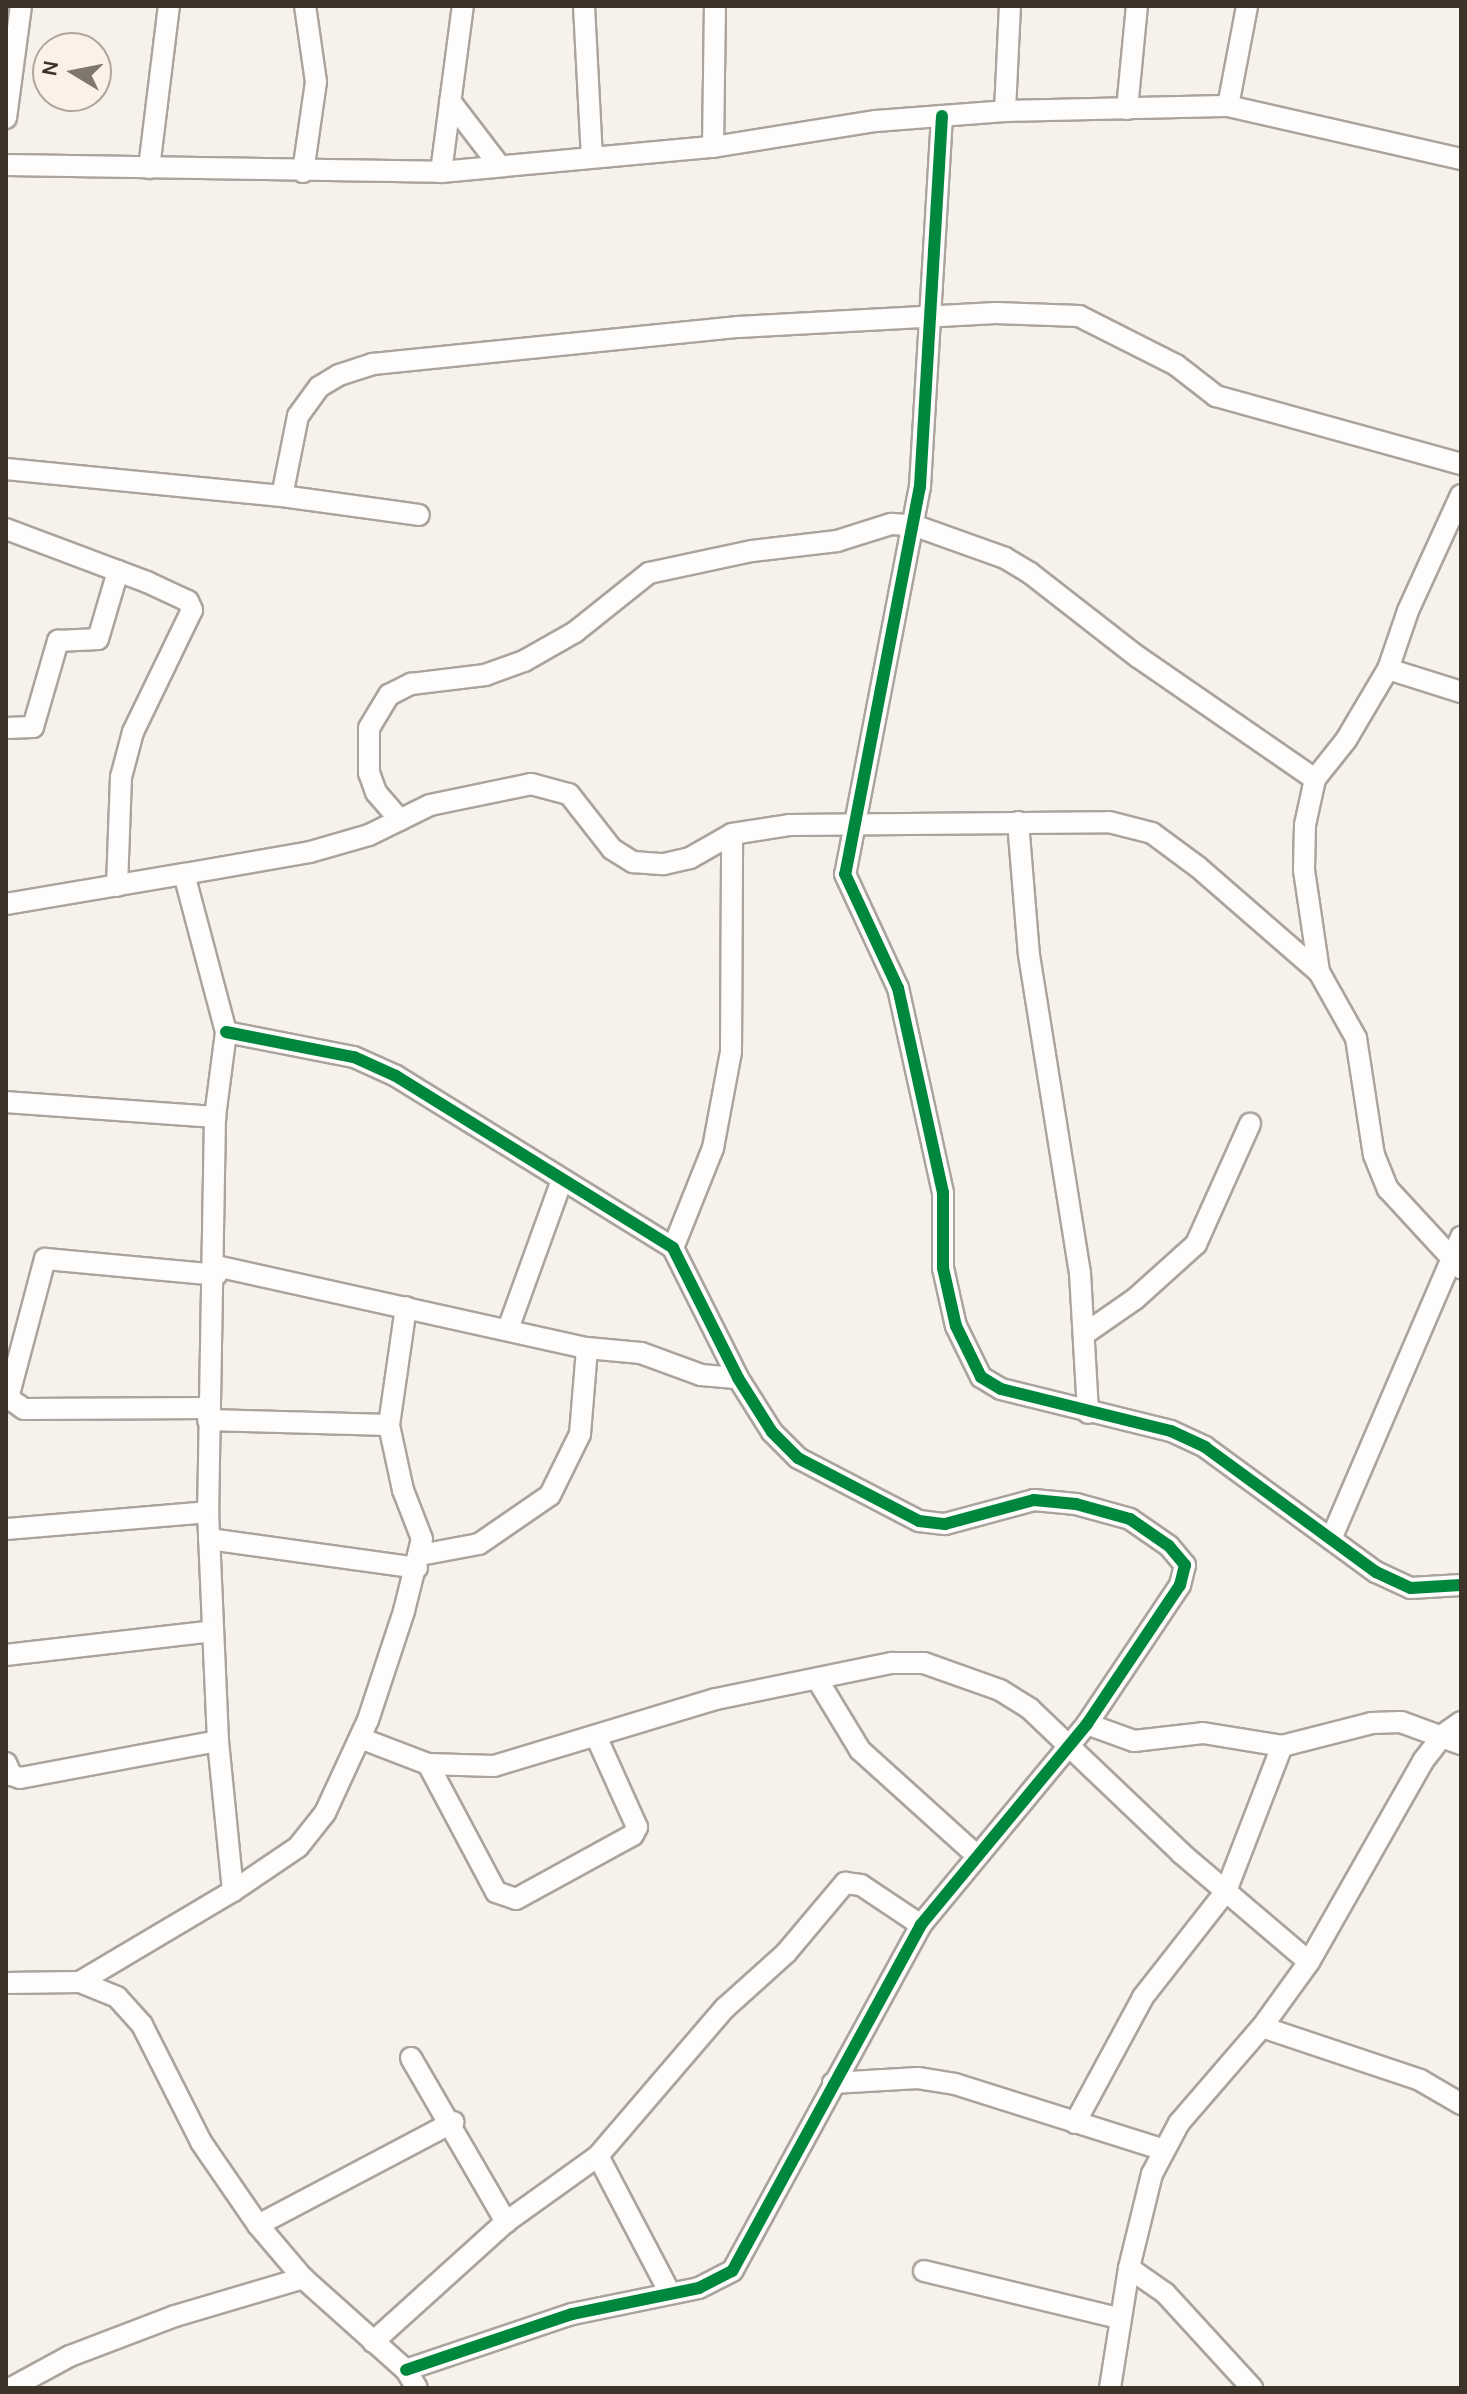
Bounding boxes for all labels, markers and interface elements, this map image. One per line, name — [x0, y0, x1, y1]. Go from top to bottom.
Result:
north arrow — [32, 32, 112, 112]
text: N — [36, 58, 65, 78]

